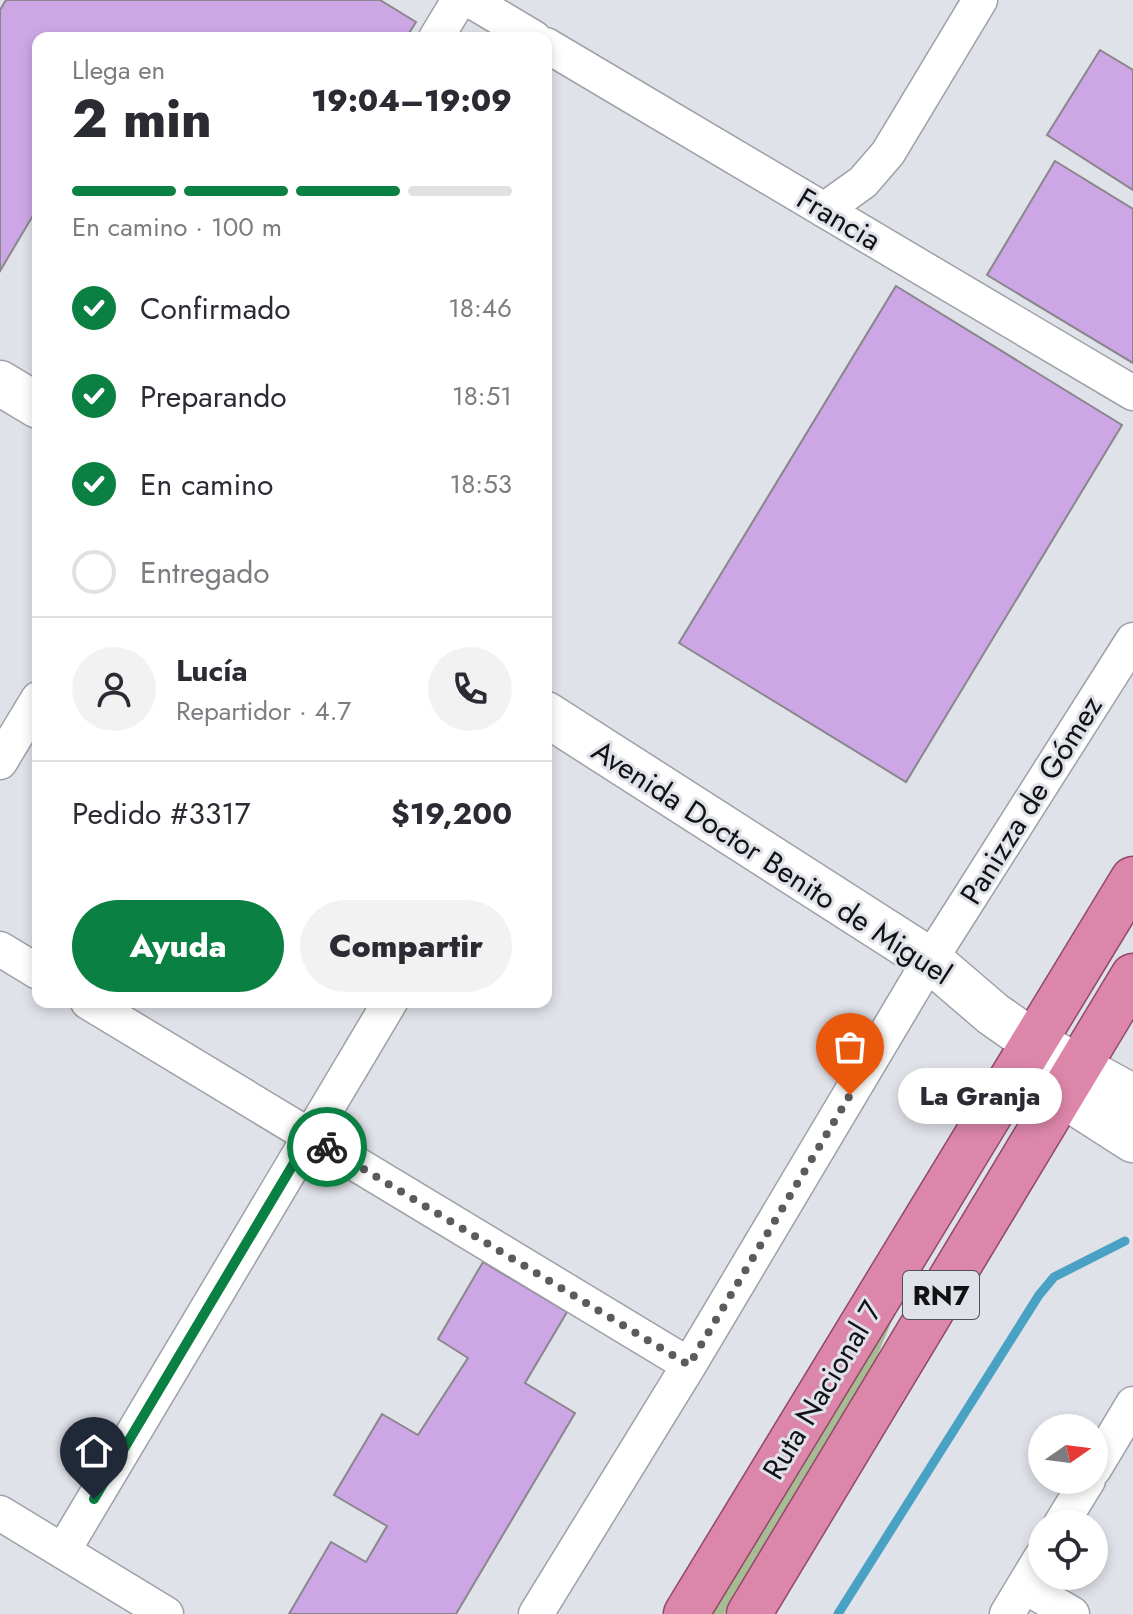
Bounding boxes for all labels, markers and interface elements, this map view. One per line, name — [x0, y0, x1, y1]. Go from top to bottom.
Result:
text: Llega en — [72, 51, 165, 89]
text: 19:04–19:09 — [311, 79, 512, 122]
text: 2 min — [72, 81, 212, 157]
street label: Francia — [789, 177, 889, 261]
text: En camino · 100 m — [72, 208, 282, 246]
icon: check — [72, 286, 116, 330]
text: Confirmado — [140, 287, 291, 330]
text: 18:46 — [448, 289, 512, 327]
icon: check — [72, 374, 116, 418]
text: Preparando — [140, 375, 287, 418]
text: 18:51 — [452, 377, 512, 415]
icon: check — [72, 462, 116, 506]
text: En camino — [140, 463, 273, 506]
text: 18:53 — [449, 465, 512, 503]
text: Entregado — [140, 551, 270, 594]
button: person — [72, 647, 156, 731]
button: phone — [428, 647, 512, 731]
text: Lucía — [176, 649, 248, 692]
street label: Panizza de Gómez — [949, 687, 1113, 913]
text: Repartidor · 4.7 — [176, 692, 351, 730]
street label: Avenida Doctor Benito de Miguel — [583, 729, 961, 995]
text: Pedido #3317 — [72, 792, 251, 835]
text: $19,200 — [391, 792, 512, 835]
button: Ayuda — [72, 900, 284, 992]
button: Compartir — [300, 900, 512, 992]
pin — [816, 1013, 884, 1095]
icon: bag — [828, 1025, 872, 1069]
callout: La Granja — [898, 1067, 1062, 1123]
text: La Granja — [920, 1077, 1040, 1115]
courier — [287, 1107, 367, 1187]
icon: bike — [305, 1125, 349, 1169]
road number: RN7 — [903, 1271, 979, 1319]
street label: Ruta Nacional 7 — [752, 1292, 892, 1487]
north arrow — [1028, 1414, 1108, 1494]
map controls — [1028, 1414, 1108, 1590]
pin — [60, 1417, 128, 1499]
icon: home — [72, 1429, 116, 1473]
button: locate — [1028, 1510, 1108, 1590]

